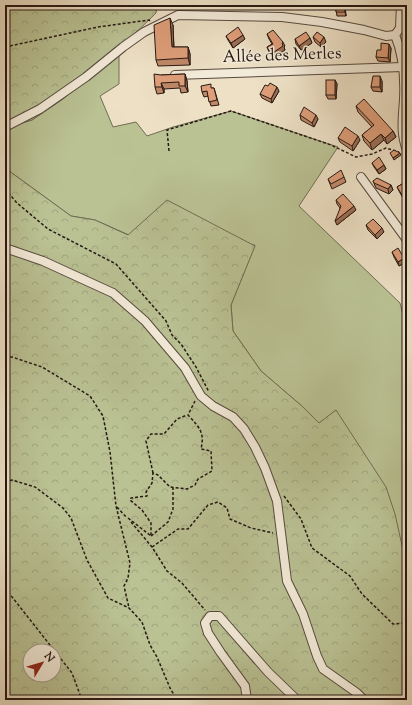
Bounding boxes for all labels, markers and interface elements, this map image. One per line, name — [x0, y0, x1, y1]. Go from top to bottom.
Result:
street label: Allée des Merles — [222, 42, 342, 70]
north arrow — [22, 643, 62, 683]
text: N — [39, 648, 58, 666]

